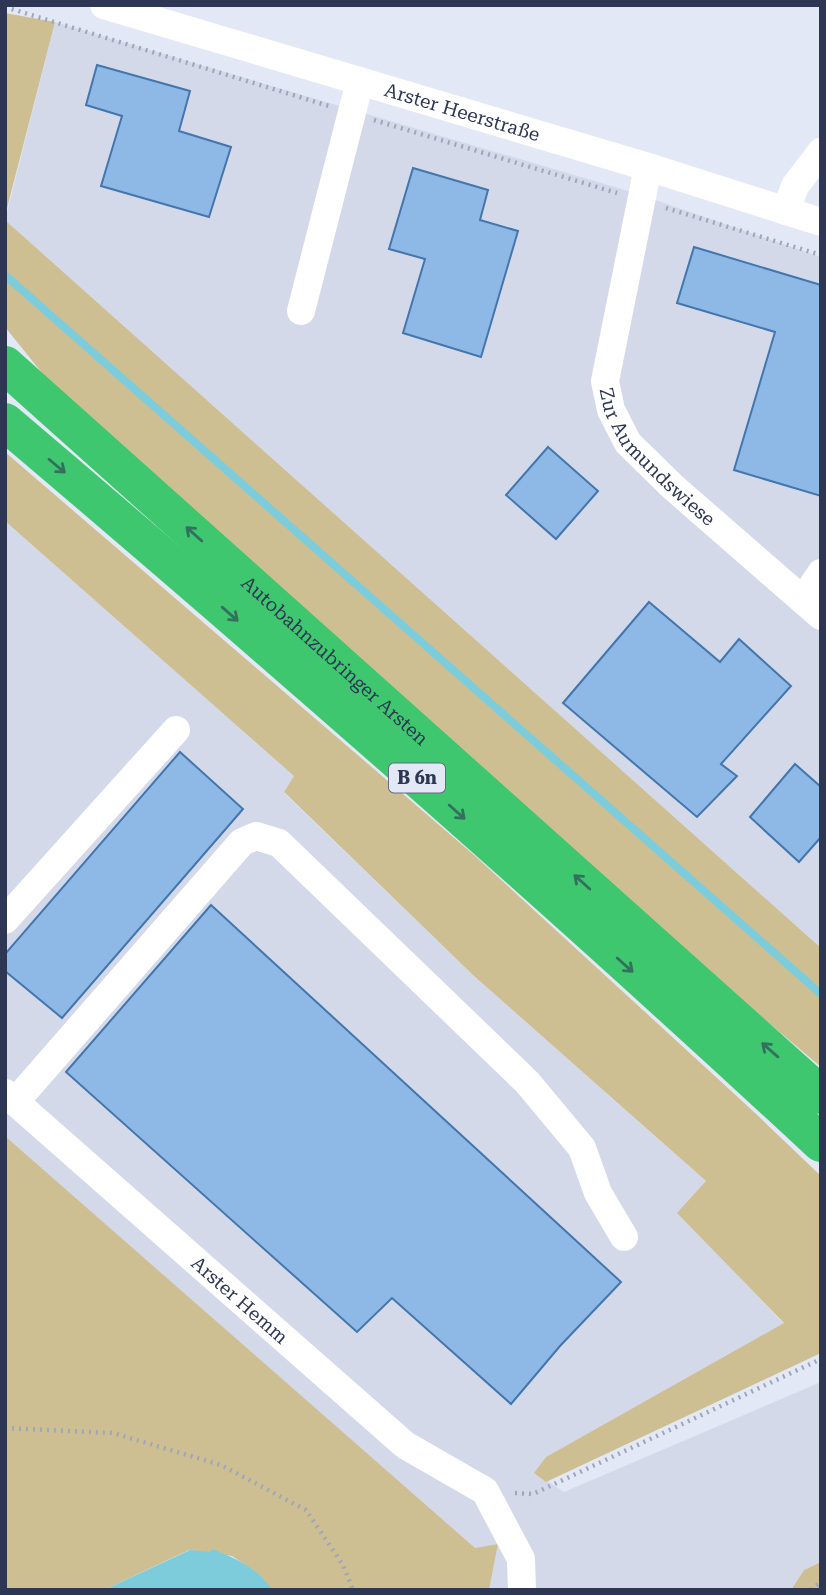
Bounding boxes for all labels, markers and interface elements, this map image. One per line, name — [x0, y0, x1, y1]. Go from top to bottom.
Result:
street label: Arster Heerstraße — [382, 78, 543, 146]
street label: Zur Aumundswiese — [595, 386, 720, 531]
one-way arrow — [48, 458, 66, 474]
one-way arrow — [185, 526, 203, 542]
street label: Autobahnzubringer Arsten — [237, 571, 433, 750]
one-way arrow — [221, 606, 239, 622]
road number: B 6n — [389, 764, 445, 792]
one-way arrow — [447, 804, 465, 820]
one-way arrow — [574, 874, 591, 891]
one-way arrow — [616, 957, 634, 973]
one-way arrow — [761, 1042, 779, 1058]
street label: Arster Hemm — [187, 1252, 293, 1349]

